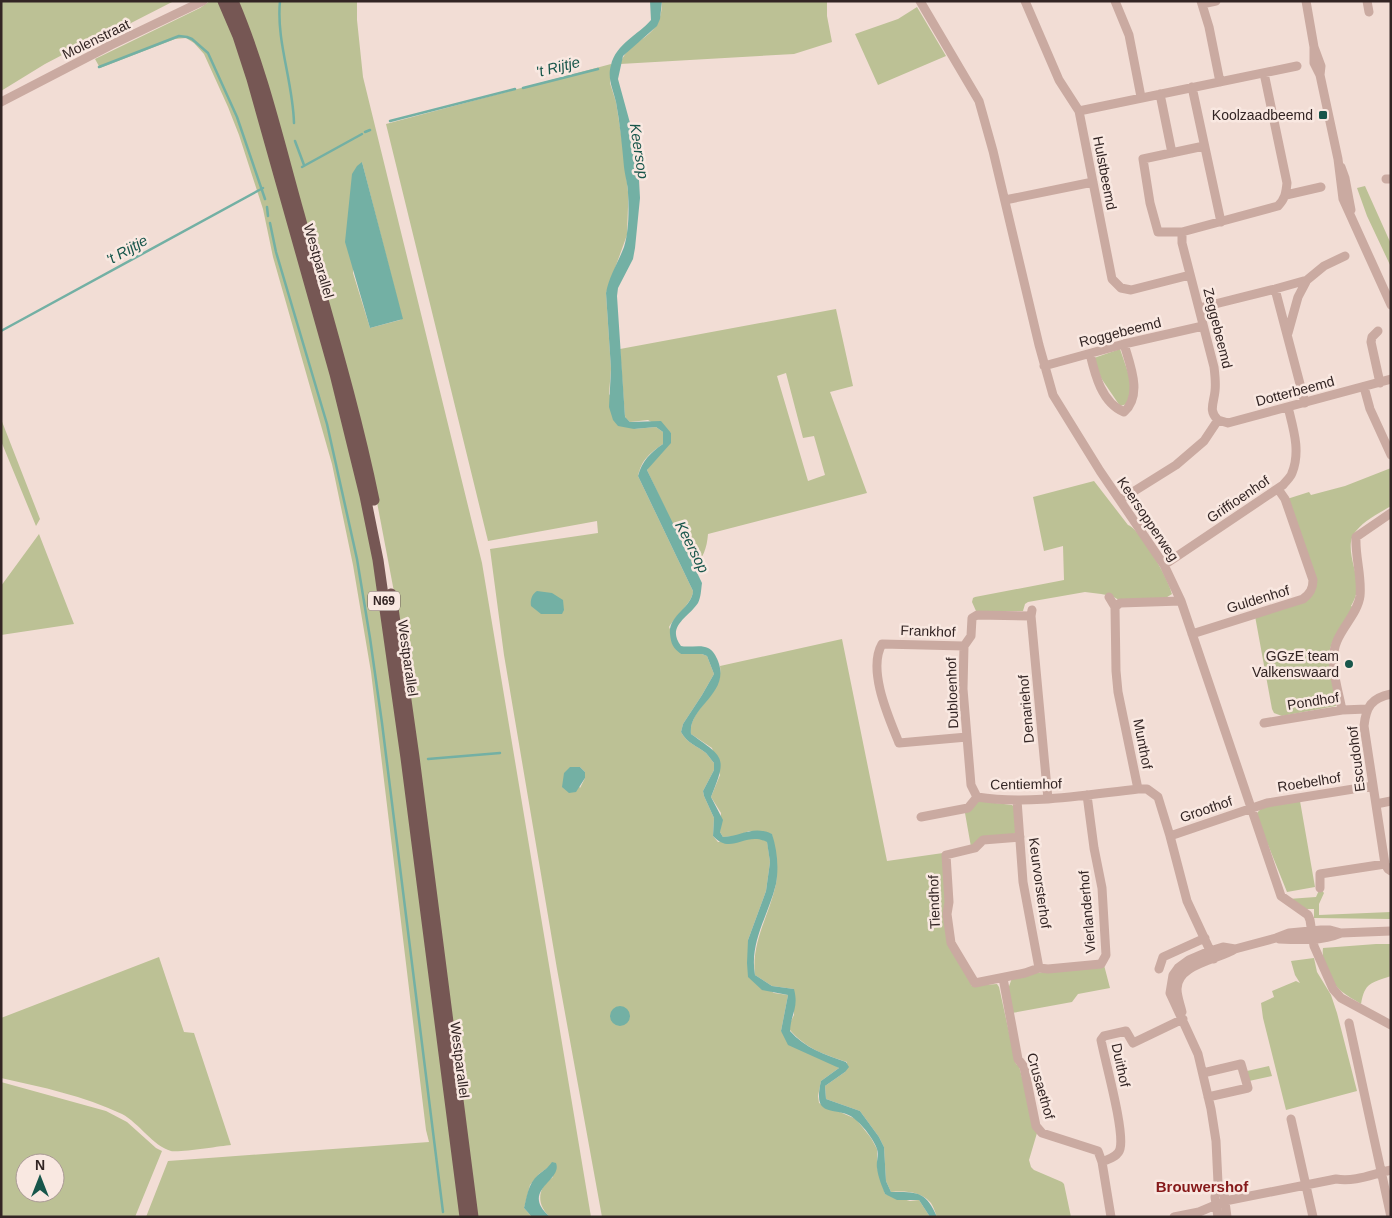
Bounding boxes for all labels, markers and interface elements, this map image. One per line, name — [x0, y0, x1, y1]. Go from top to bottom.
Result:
street label: Molenstraat — [60, 16, 132, 62]
water label: 't Rijtje — [534, 53, 582, 80]
place label: Koolzaadbeemd — [1212, 107, 1313, 123]
marker: Koolzaadbeemd — [1317, 109, 1329, 121]
water label: Keersop — [627, 122, 652, 180]
street label: Hulstbeemd — [1090, 135, 1120, 211]
street label: Westparallel — [301, 222, 337, 300]
water label: 't Rijtje — [103, 231, 150, 268]
street label: Zeggebeemd — [1200, 286, 1236, 370]
street label: Roggebeemd — [1077, 314, 1163, 350]
street label: Dotterbeemd — [1254, 373, 1336, 409]
street label: Griffioenhof — [1204, 472, 1272, 526]
street label: Keersopperweg — [1114, 474, 1182, 564]
water label: Keersop — [672, 518, 713, 576]
street label: Guldenhof — [1225, 582, 1291, 616]
road number: N69 — [368, 592, 400, 610]
street label: Westparallel — [395, 619, 421, 697]
street label: Frankhof — [900, 622, 956, 640]
place label: GGzE team Valkenswaard — [1252, 648, 1339, 680]
street label: Dubloenhof — [943, 657, 961, 729]
marker: GGzE team Valkenswaard — [1343, 658, 1355, 670]
street label: Denariehof — [1015, 674, 1037, 744]
street label: Pondhof — [1286, 689, 1340, 713]
street label: Munthof — [1130, 718, 1156, 770]
street label: Escudohof — [1344, 725, 1368, 793]
street label: Roebelhof — [1276, 769, 1342, 795]
street label: Centiemhof — [990, 775, 1062, 793]
street label: Groothof — [1178, 793, 1234, 825]
street label: Keurvorsterhof — [1026, 836, 1054, 930]
street label: Vierlanderhof — [1075, 870, 1099, 954]
street label: Tiendhof — [925, 875, 943, 929]
street label: Westparallel — [447, 1021, 473, 1099]
street label: Duithof — [1109, 1042, 1133, 1088]
street label: Crusaethof — [1024, 1051, 1058, 1121]
north arrow — [15, 1153, 65, 1203]
text: N — [35, 1157, 45, 1173]
district label: Brouwershof — [1156, 1178, 1249, 1195]

